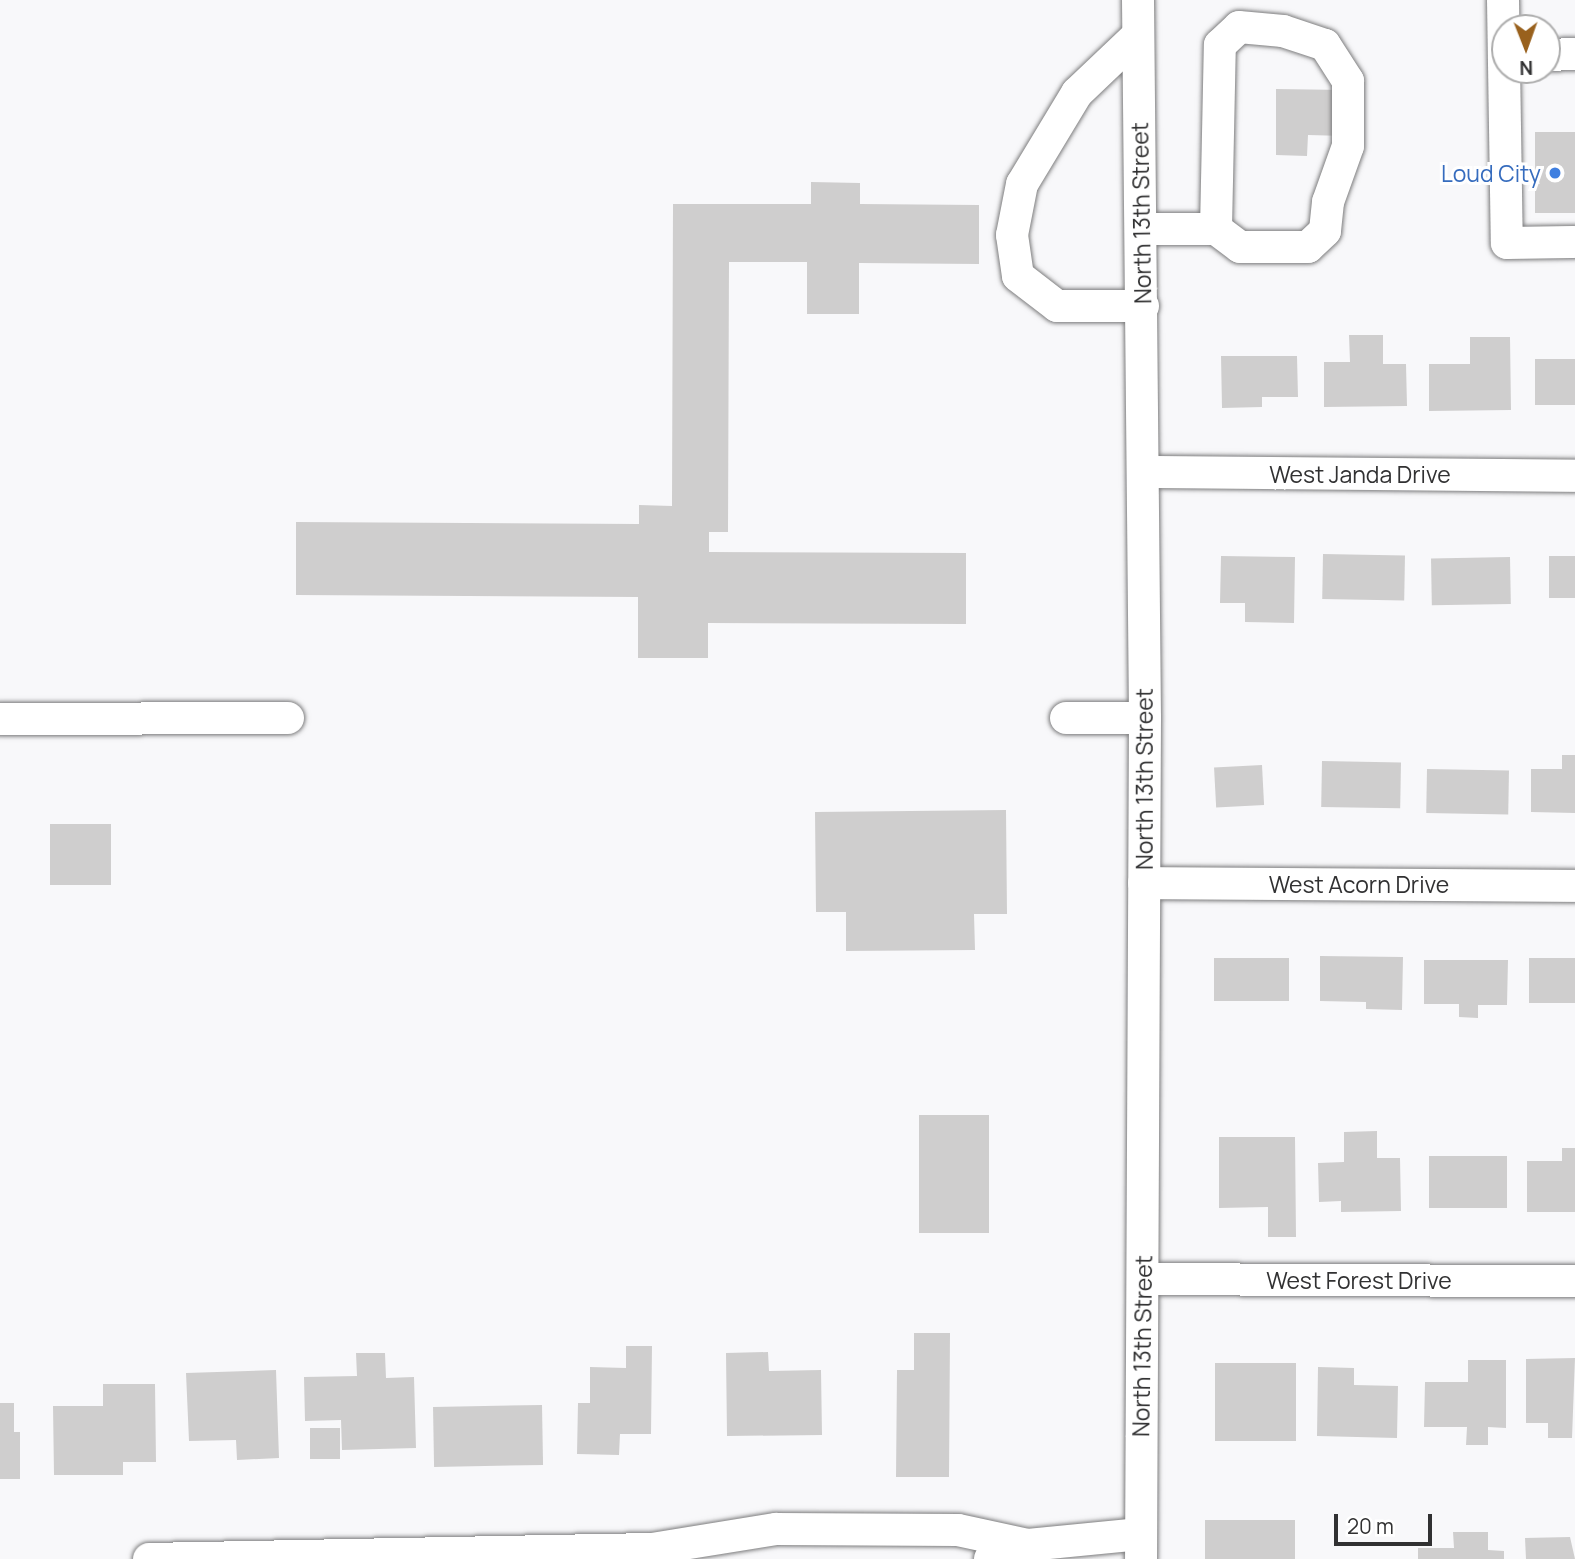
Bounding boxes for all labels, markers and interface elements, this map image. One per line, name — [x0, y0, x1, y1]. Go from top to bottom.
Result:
north arrow — [1491, 14, 1561, 84]
text: N — [1519, 55, 1533, 81]
street label: North 13th Street — [1126, 122, 1156, 304]
place label: Loud City — [1441, 159, 1541, 187]
marker: Loud City — [1547, 165, 1563, 181]
street label: West Janda Drive — [1269, 460, 1451, 488]
street label: North 13th Street — [1130, 688, 1158, 870]
street label: West Acorn Drive — [1269, 870, 1449, 898]
street label: North 13th Street — [1127, 1255, 1157, 1437]
street label: West Forest Drive — [1266, 1266, 1452, 1294]
scale bar — [1337, 1500, 1435, 1544]
text: 20 m — [1347, 1512, 1394, 1540]

